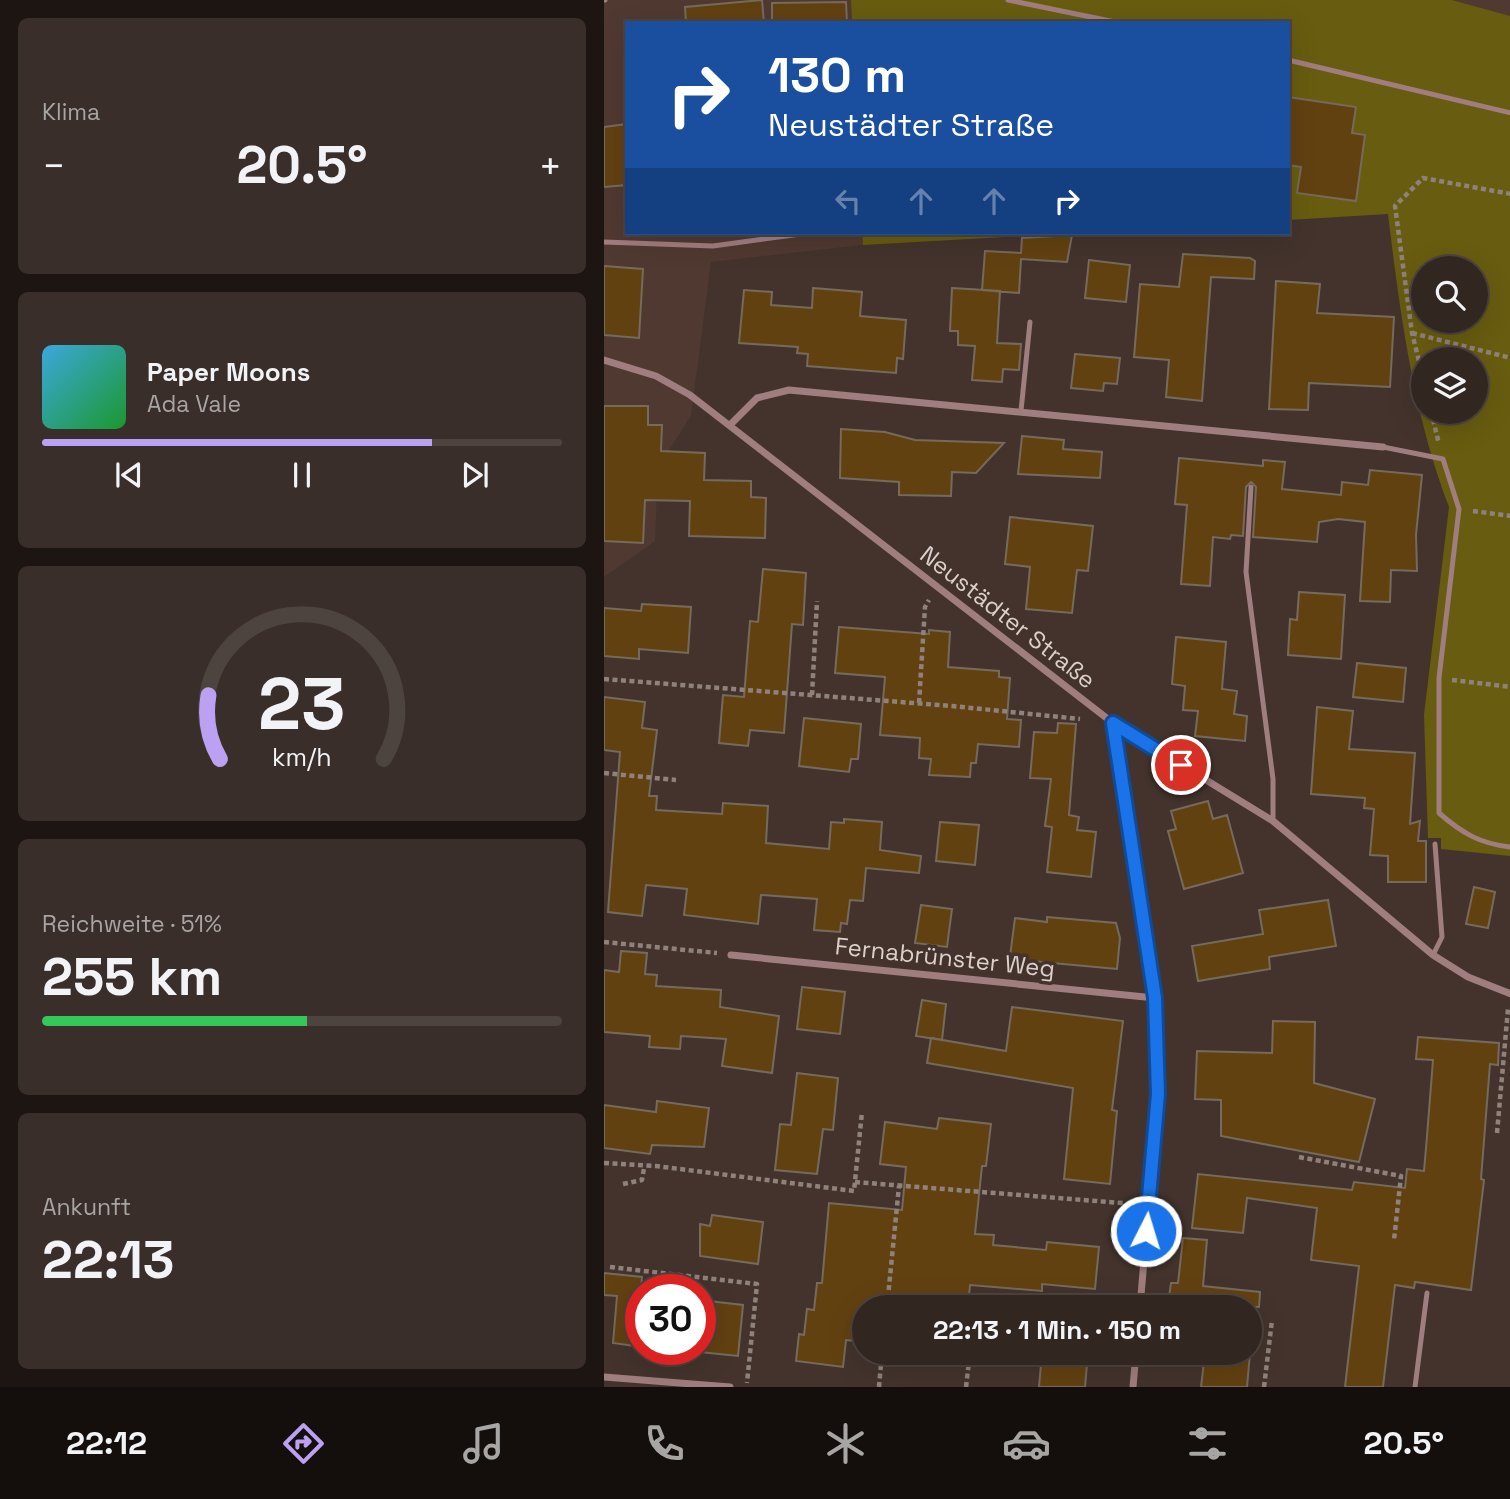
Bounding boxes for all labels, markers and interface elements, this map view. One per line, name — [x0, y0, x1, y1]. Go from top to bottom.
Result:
text: 130 m — [768, 44, 906, 106]
icon: right — [653, 49, 744, 140]
text: Klima — [42, 97, 100, 127]
text: Neustädter Straße — [768, 105, 1054, 145]
text: 20.5° — [236, 132, 368, 198]
text: − — [42, 142, 66, 190]
text: + — [538, 142, 562, 190]
icon: left — [829, 182, 867, 220]
icon: ahead — [902, 182, 940, 220]
icon: ahead — [975, 182, 1013, 220]
icon: right — [1048, 182, 1086, 220]
map controls — [1411, 256, 1488, 424]
button: search — [1411, 256, 1488, 333]
button: layers — [1411, 347, 1488, 424]
text: Paper Moons — [147, 355, 310, 389]
text: Ada Vale — [147, 389, 241, 419]
icon: previous — [110, 456, 148, 494]
icon: pause — [283, 456, 321, 494]
icon: next — [456, 456, 494, 494]
street label: Neustädter Straße — [914, 539, 1102, 695]
text: 23 — [258, 658, 346, 751]
pin — [1151, 735, 1211, 795]
text: km/h — [272, 741, 332, 773]
icon: arrive — [1162, 746, 1200, 784]
text: Reichweite · 51% — [42, 909, 222, 939]
street label: Fernabrünster Weg — [833, 930, 1057, 984]
text: 255 km — [42, 944, 222, 1010]
text: Ankunft — [42, 1192, 131, 1222]
position arrow — [1109, 1194, 1183, 1268]
text: 22:13 — [42, 1227, 174, 1293]
speed limit sign: 30 — [625, 1274, 716, 1365]
text: 22:13 · 1 Min. · 150 m — [933, 1313, 1181, 1347]
icon: directions — [279, 1419, 328, 1468]
icon: music — [459, 1419, 508, 1468]
icon: phone — [640, 1419, 689, 1468]
icon: climate — [821, 1419, 870, 1468]
icon: car — [1002, 1419, 1051, 1468]
icon: filters — [1183, 1419, 1232, 1468]
text: 22:12 — [66, 1423, 147, 1463]
text: 20.5° — [1363, 1423, 1444, 1463]

